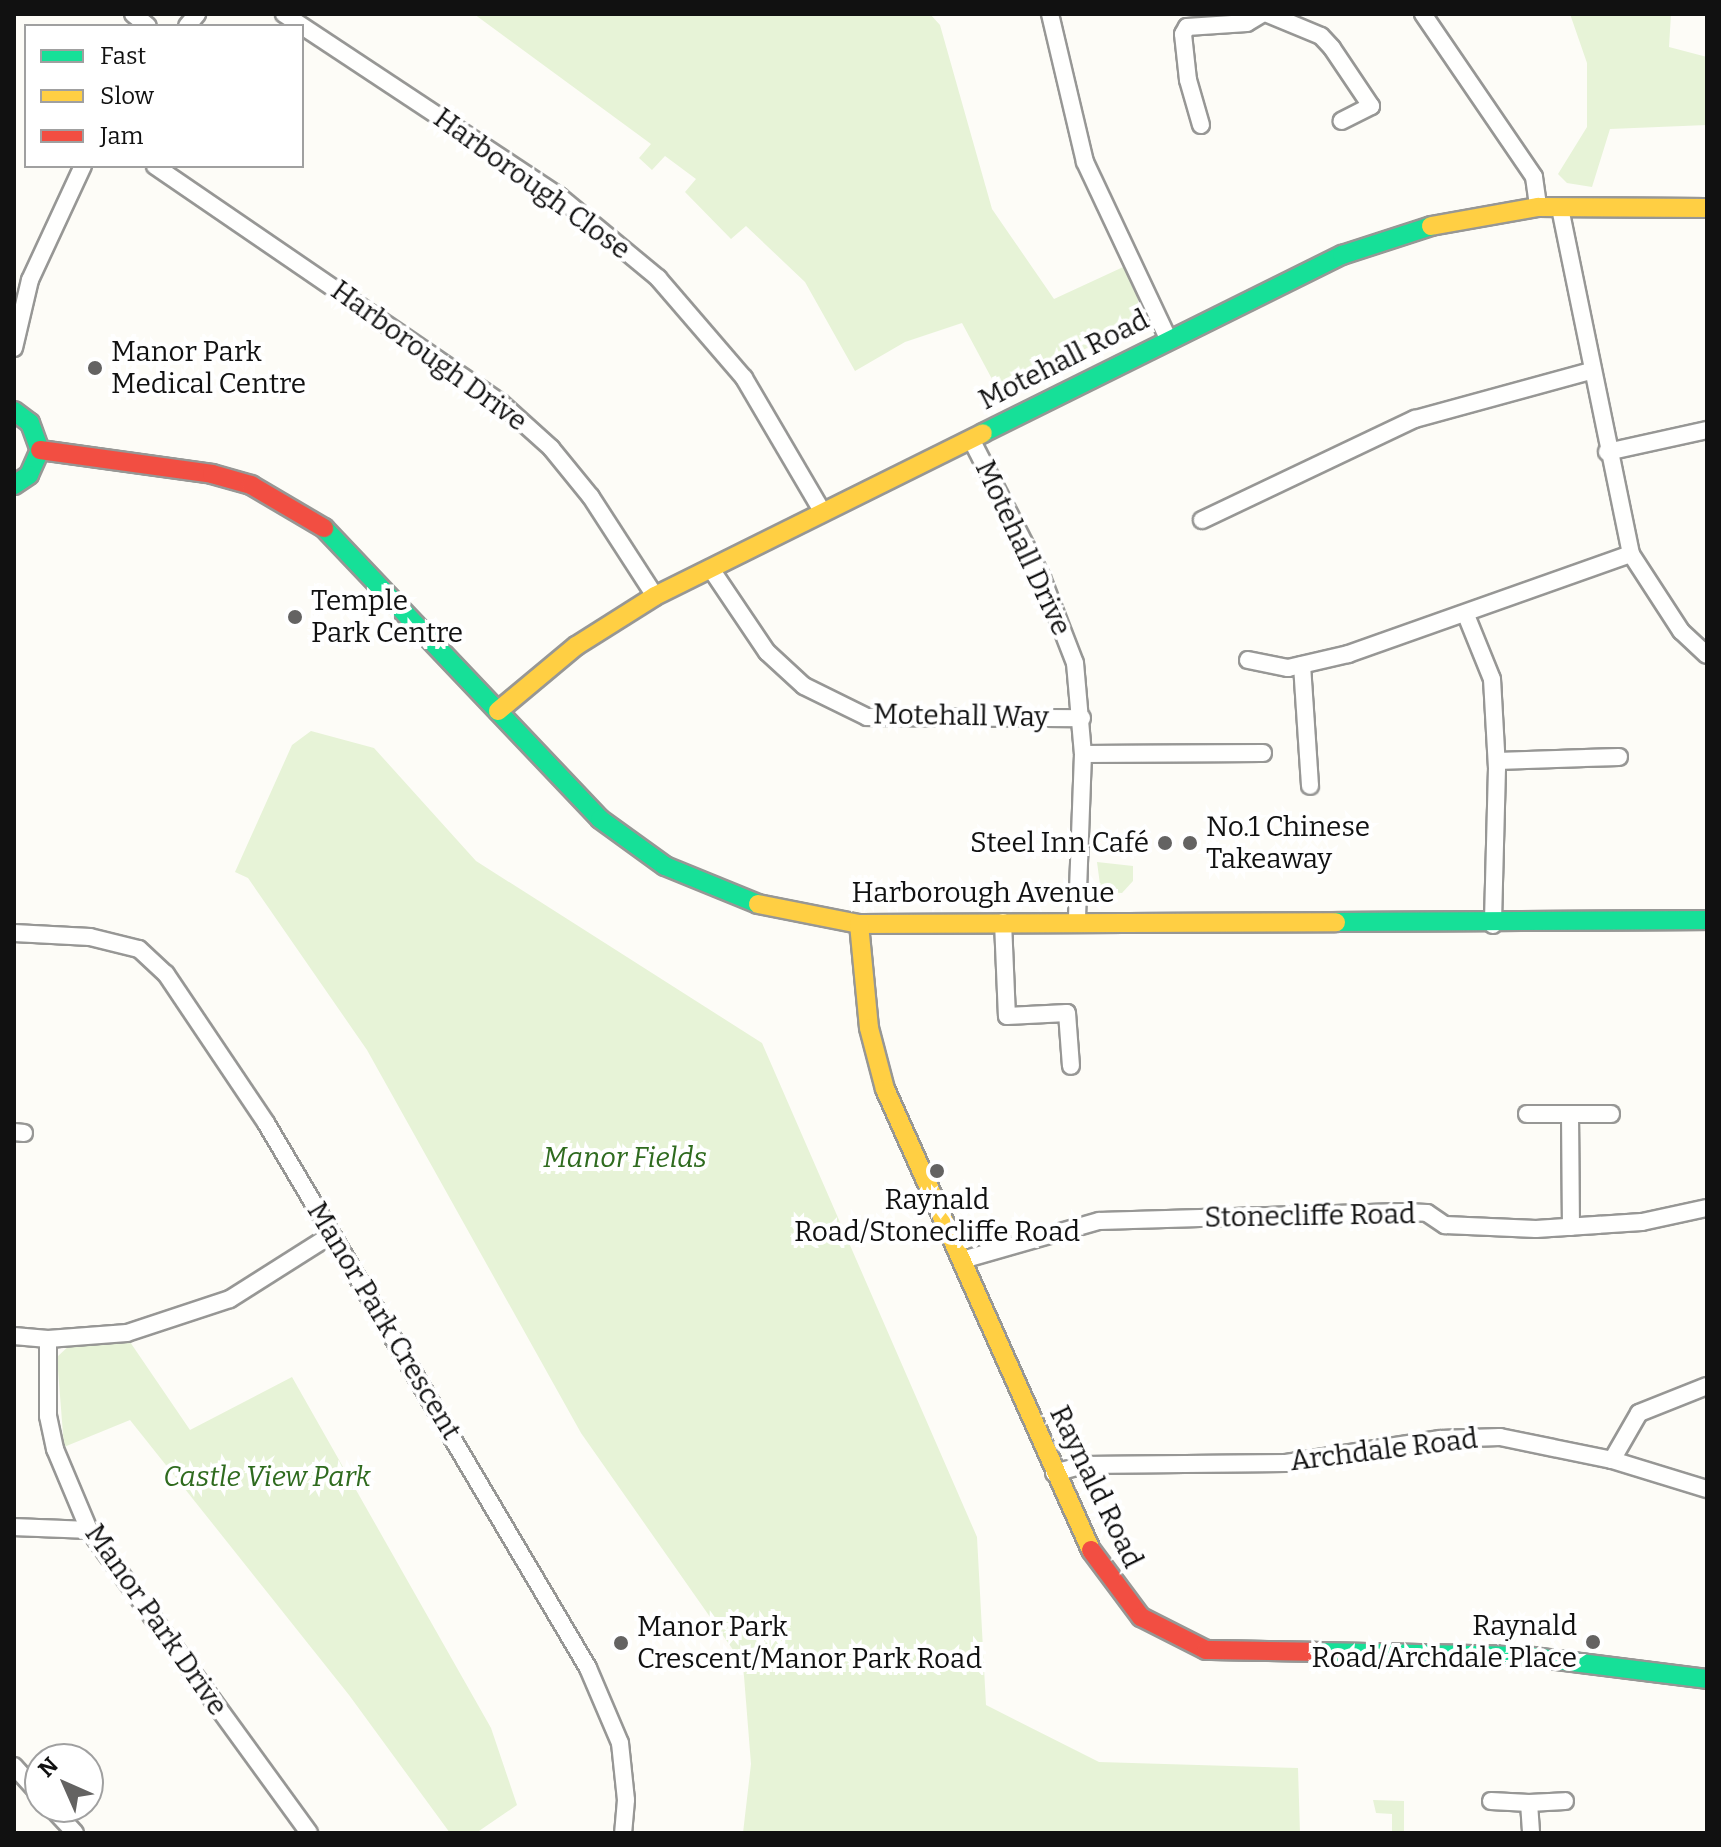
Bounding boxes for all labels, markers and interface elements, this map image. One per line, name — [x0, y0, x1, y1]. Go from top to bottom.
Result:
legend — [24, 24, 304, 168]
text: Fast — [100, 42, 146, 70]
text: Slow — [100, 82, 154, 110]
street label: Harborough Close — [427, 101, 637, 267]
text: Jam — [100, 122, 143, 150]
street label: Harborough Drive — [325, 274, 533, 438]
street label: Motehall Road — [974, 303, 1154, 417]
place label: Manor Park Medical Centre — [111, 335, 306, 401]
marker: Manor Park Medical Centre — [86, 359, 104, 377]
street label: Motehall Drive — [968, 455, 1078, 641]
place label: Temple Park Centre — [311, 584, 463, 650]
marker: Temple Park Centre — [286, 608, 304, 626]
street label: Motehall Way — [873, 698, 1049, 734]
place label: No.1 Chinese Takeaway — [1206, 810, 1370, 876]
place label: Steel Inn Café — [970, 826, 1149, 860]
marker: Steel Inn Café — [1156, 834, 1174, 852]
marker: No.1 Chinese Takeaway — [1181, 834, 1199, 852]
street label: Harborough Avenue — [851, 876, 1115, 910]
park label: Manor Fields — [543, 1141, 707, 1175]
marker: Raynald Road/Stonecliffe Road — [928, 1162, 946, 1180]
place label: Raynald Road/Stonecliffe Road — [794, 1183, 1080, 1249]
street label: Manor Park Crescent — [300, 1196, 468, 1446]
street label: Stonecliffe Road — [1204, 1197, 1416, 1235]
street label: Raynald Road — [1042, 1400, 1150, 1574]
street label: Archdale Road — [1288, 1422, 1480, 1478]
park label: Castle View Park — [163, 1460, 371, 1494]
street label: Manor Park Drive — [78, 1518, 234, 1722]
place label: Raynald Road/Archdale Place — [1312, 1609, 1577, 1675]
place label: Manor Park Crescent/Manor Park Road — [637, 1610, 982, 1676]
marker: Raynald Road/Archdale Place — [1584, 1633, 1602, 1651]
marker: Manor Park Crescent/Manor Park Road — [612, 1634, 630, 1652]
north arrow — [24, 1743, 104, 1823]
text: N — [33, 1752, 64, 1783]

